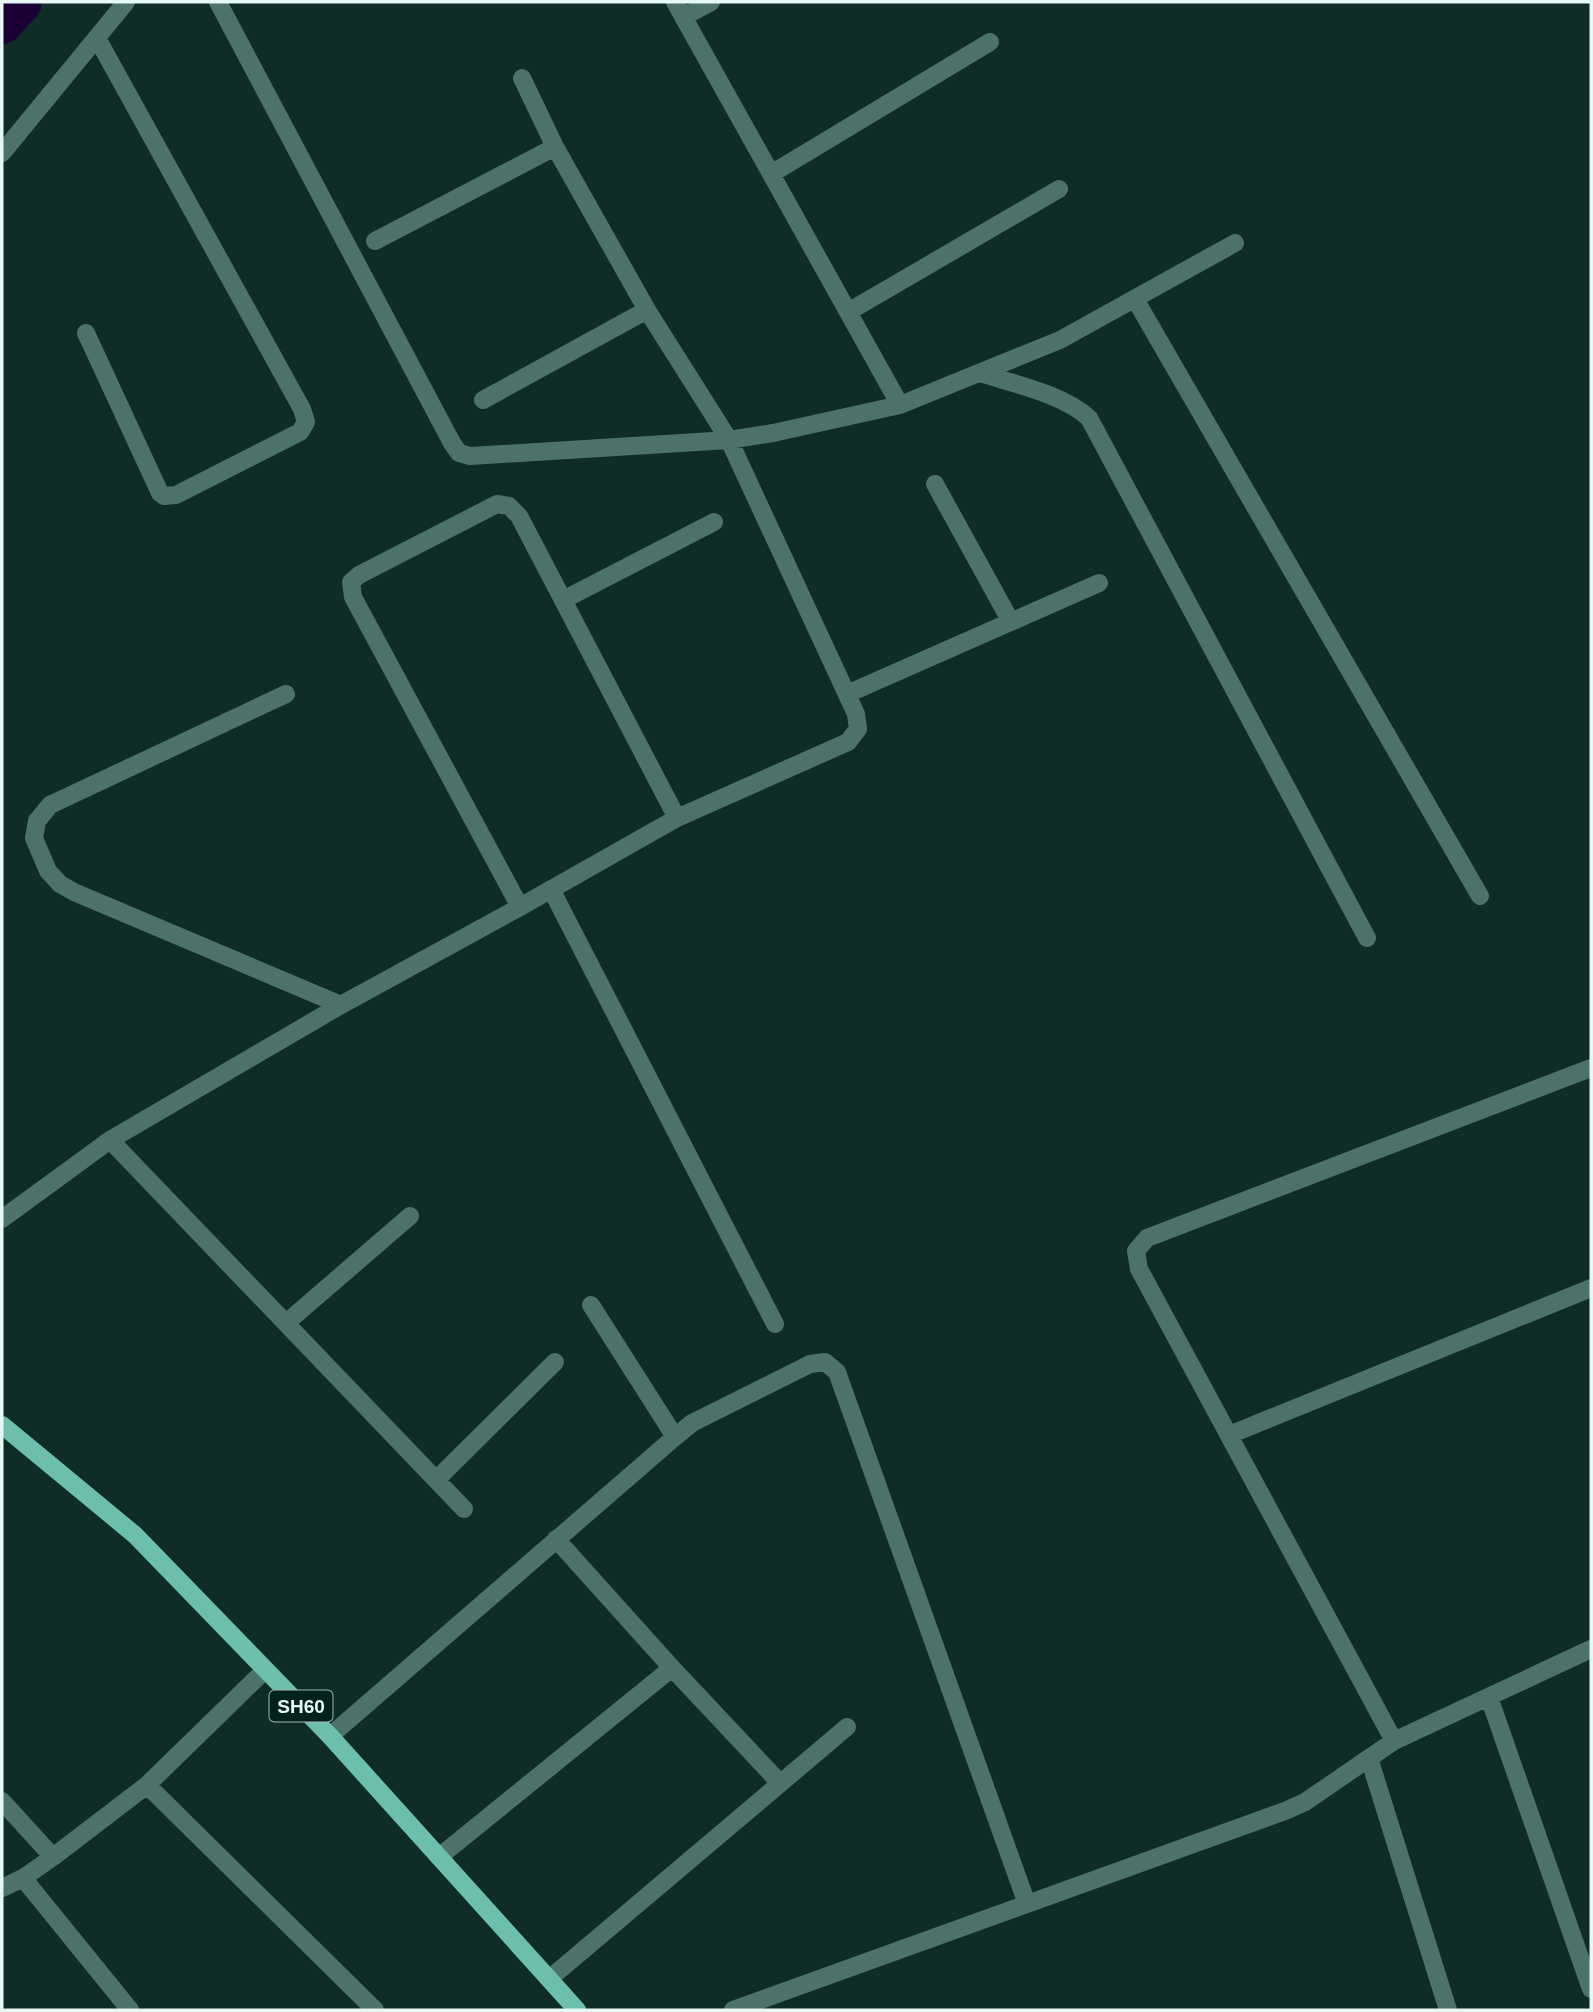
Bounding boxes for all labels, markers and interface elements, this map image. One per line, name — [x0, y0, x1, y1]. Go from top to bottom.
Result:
road number: SH60 — [270, 1690, 332, 1722]

